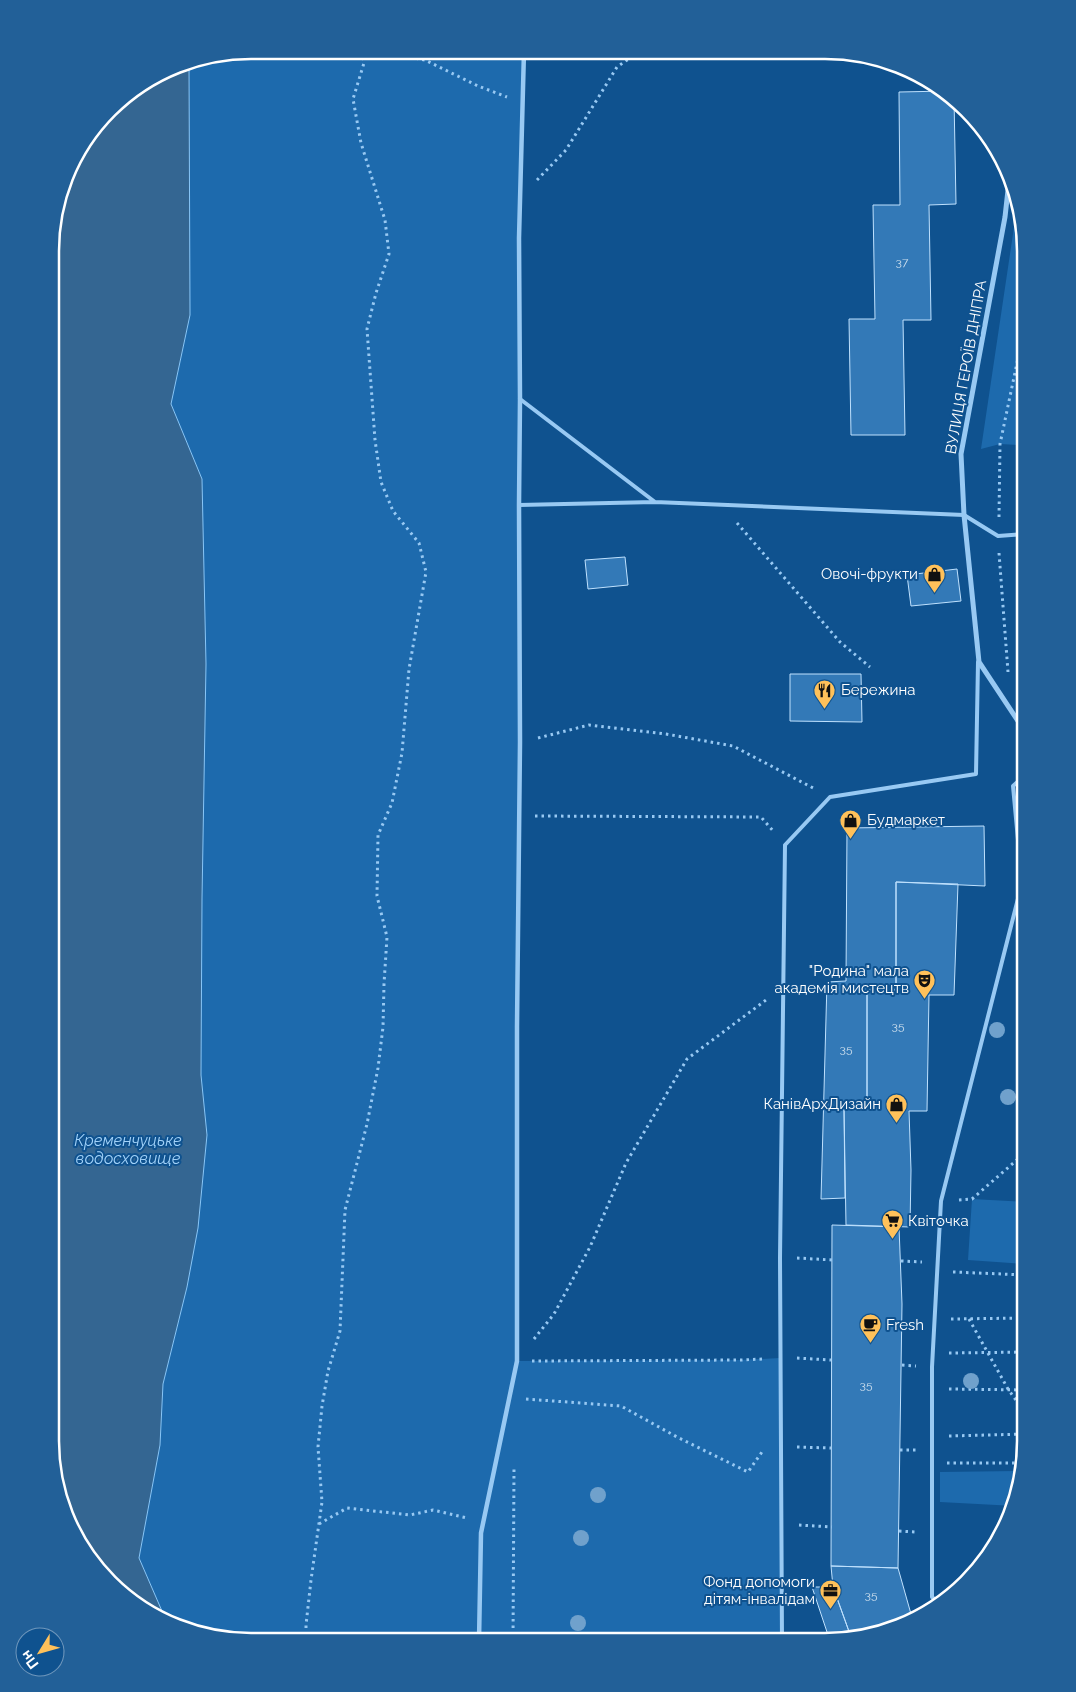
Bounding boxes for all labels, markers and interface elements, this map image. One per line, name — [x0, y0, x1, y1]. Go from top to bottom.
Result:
house number: 37 — [896, 255, 909, 269]
street label: ВУЛИЦЯ ГЕРОЇВ ДНІПРА — [941, 278, 990, 455]
shop icon: Овочі-фрукти — [922, 562, 946, 593]
place label: Овочі-фрукти — [821, 565, 918, 583]
restaurant icon: Бережина — [813, 678, 837, 709]
place label: Бережина — [841, 681, 915, 699]
shop icon: Будмаркет — [839, 808, 863, 839]
place label: Будмаркет — [867, 811, 945, 829]
place label: "Родина" мала академія мистецтв — [775, 962, 909, 997]
theatre icon: "Родина" мала академія мистецтв — [913, 968, 937, 999]
house number: 35 — [892, 1019, 905, 1033]
house number: 35 — [840, 1042, 853, 1056]
shop icon: КанівАрхДизайн — [885, 1092, 909, 1123]
place label: КанівАрхДизайн — [763, 1095, 881, 1113]
water label: Кременчуцьке водосховище — [74, 1131, 182, 1168]
supermarket icon: Квіточка — [880, 1209, 904, 1240]
place label: Квіточка — [908, 1212, 969, 1230]
cafe icon: Fresh — [858, 1313, 882, 1344]
place label: Fresh — [886, 1316, 924, 1334]
house number: 35 — [860, 1378, 873, 1392]
place label: Фонд допомоги дітям-інвалідам — [703, 1573, 815, 1608]
office icon: Фонд допомоги дітям-інвалідам — [819, 1579, 843, 1610]
house number: 35 — [865, 1588, 878, 1602]
north arrow — [15, 1627, 65, 1677]
text: Пн — [18, 1648, 42, 1672]

